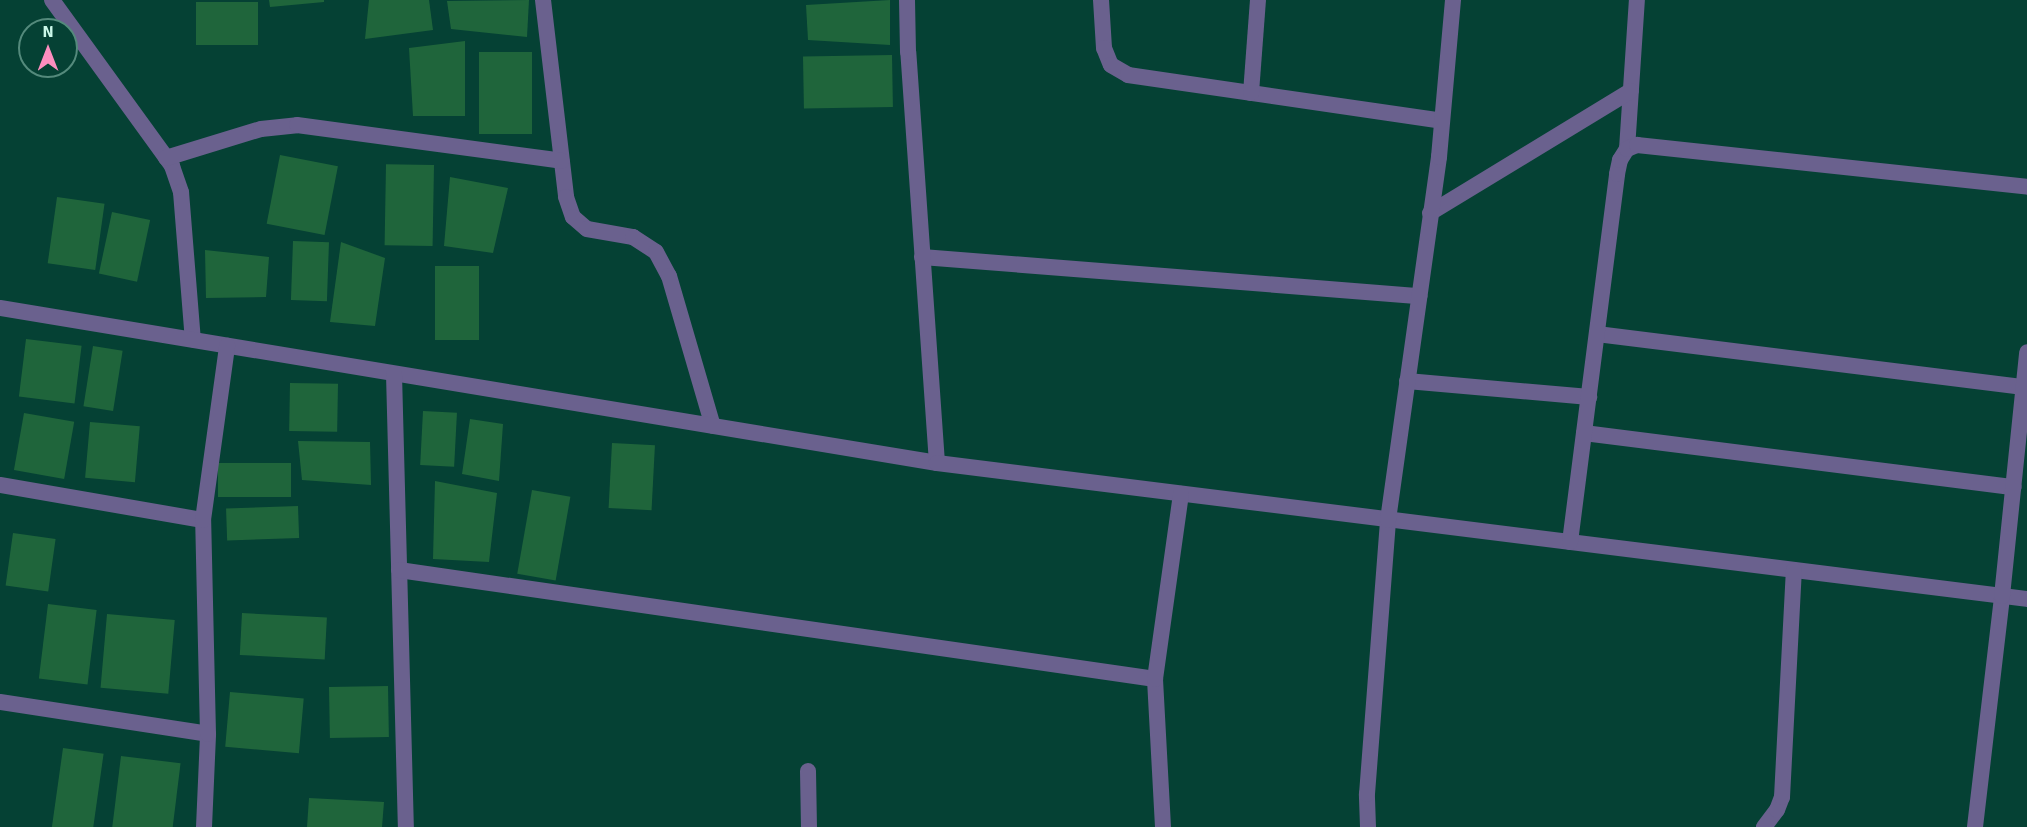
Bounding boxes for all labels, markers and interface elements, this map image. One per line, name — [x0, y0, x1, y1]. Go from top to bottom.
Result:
north arrow — [18, 18, 78, 78]
text: N — [42, 22, 54, 42]

